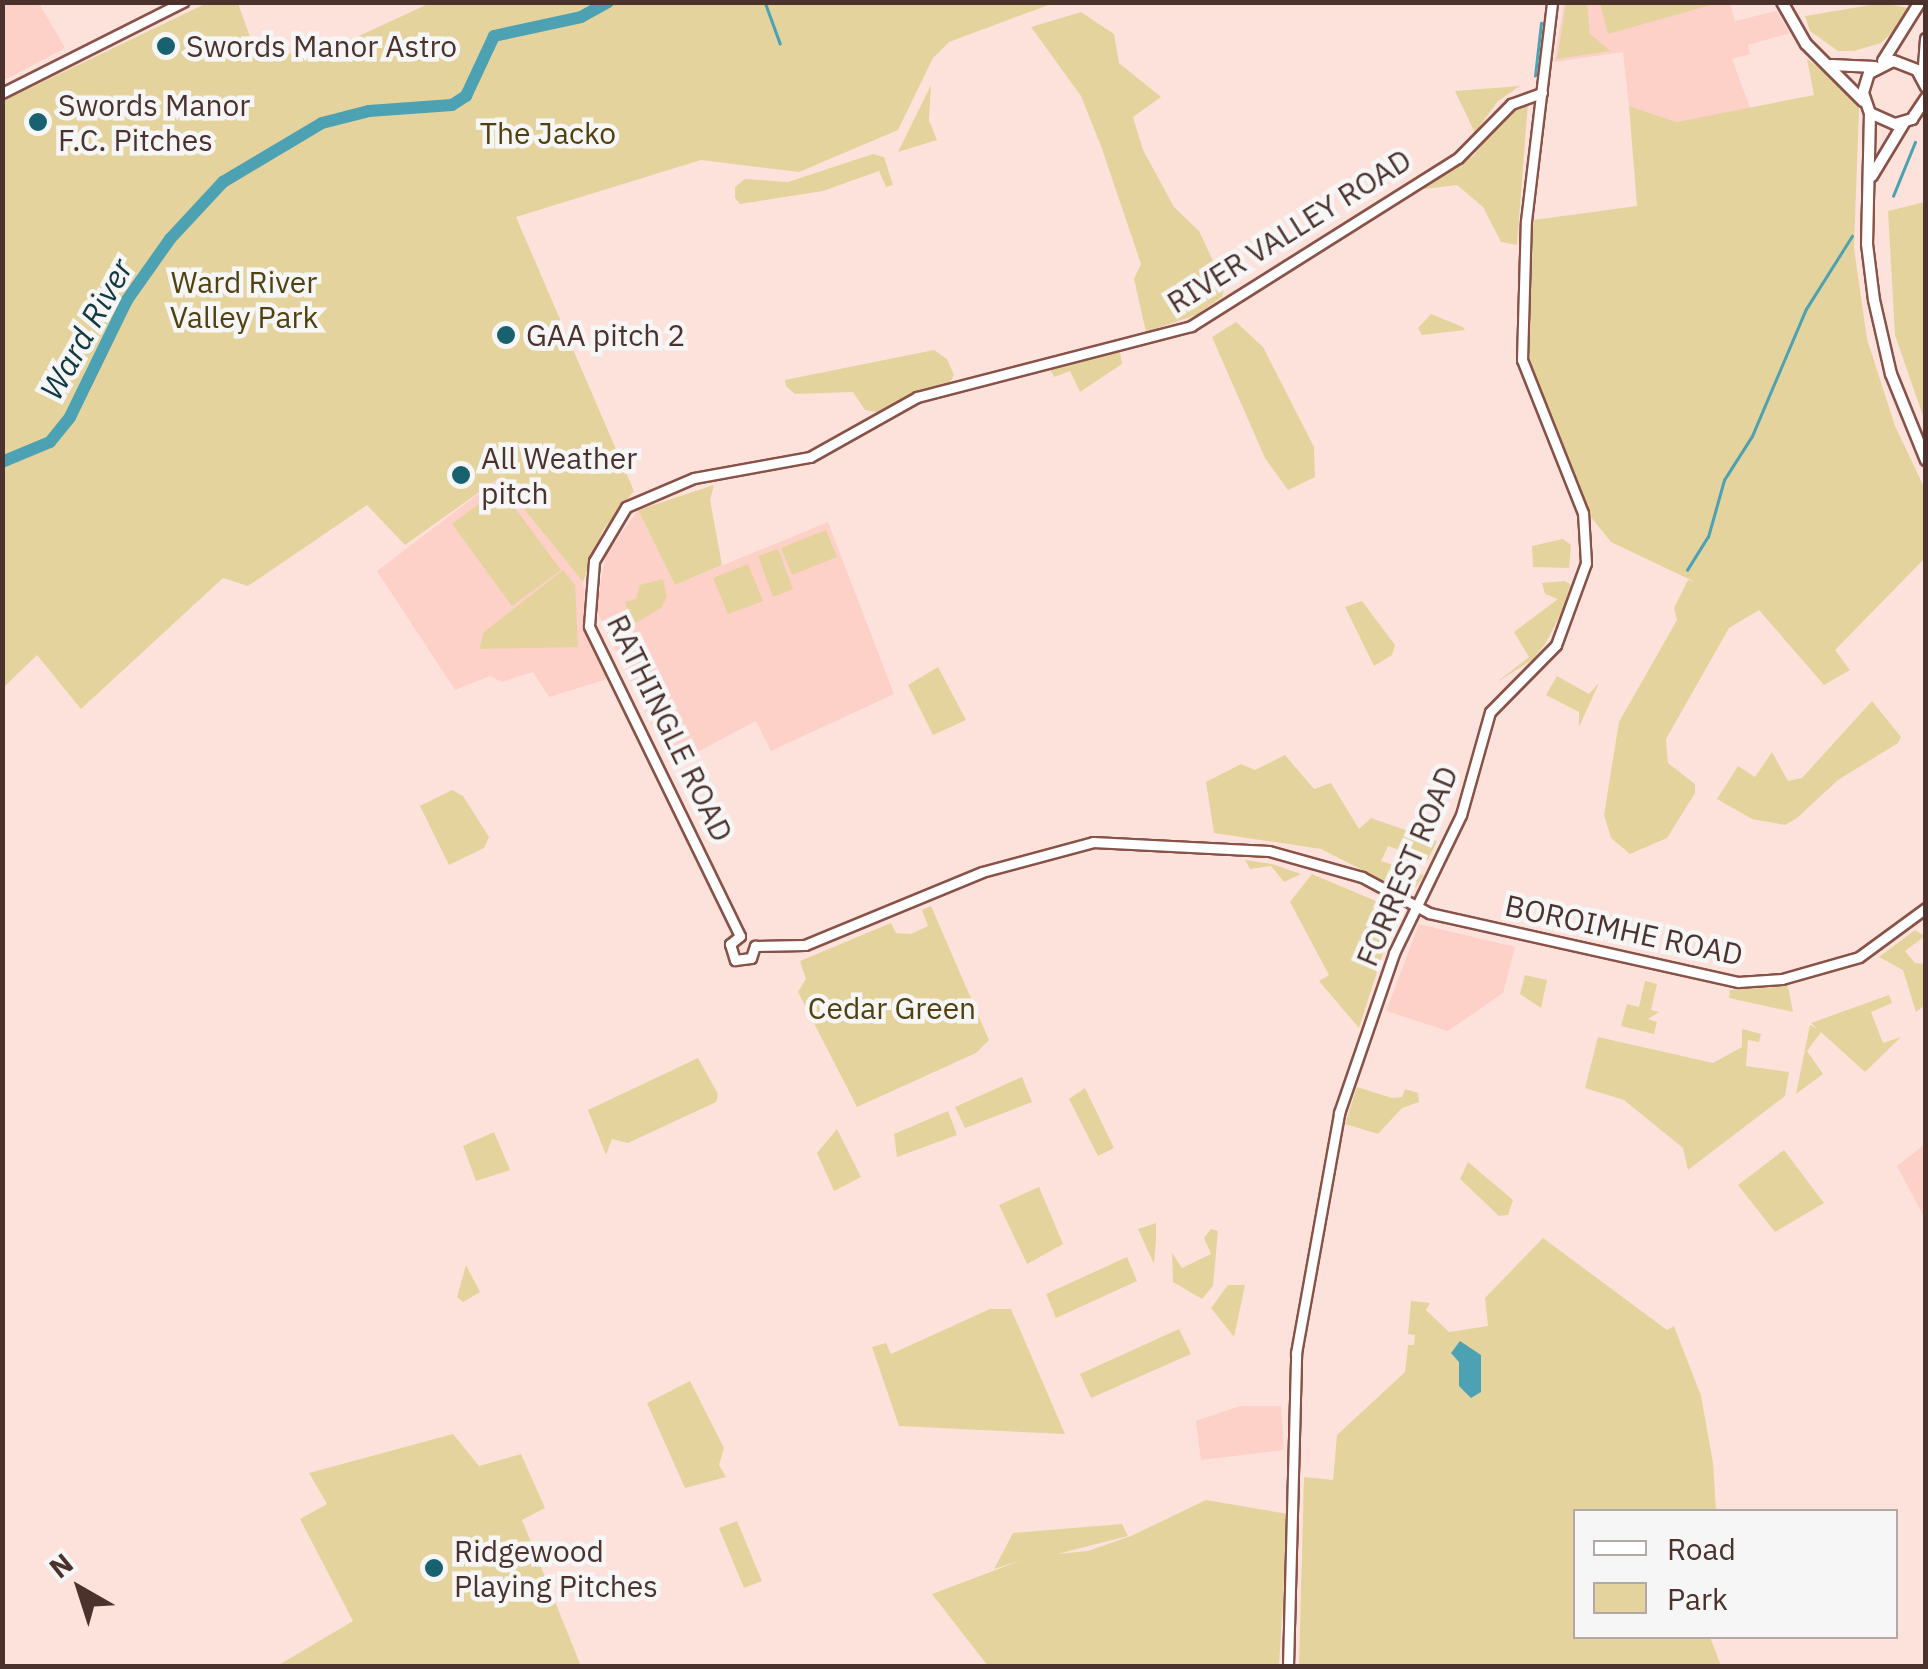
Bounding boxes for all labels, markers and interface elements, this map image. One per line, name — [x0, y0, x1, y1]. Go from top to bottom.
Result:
place label: Swords Manor Astro — [186, 28, 457, 64]
marker: Swords Manor Astro — [155, 35, 177, 57]
place label: Swords Manor F.C. Pitches — [58, 87, 250, 158]
marker: Swords Manor F.C. Pitches — [27, 111, 49, 133]
park label: The Jacko — [480, 115, 616, 151]
street label: RIVER VALLEY ROAD — [1161, 141, 1417, 321]
water label: Ward River — [32, 252, 140, 406]
park label: Ward River Valley Park — [170, 264, 318, 334]
place label: GAA pitch 2 — [526, 317, 685, 353]
marker: GAA pitch 2 — [495, 324, 517, 346]
place label: All Weather pitch — [481, 440, 637, 510]
marker: All Weather pitch — [450, 464, 472, 486]
street label: RATHINGLE ROAD — [600, 609, 740, 847]
street label: FORREST ROAD — [1349, 761, 1465, 971]
street label: BOROIMHE ROAD — [1502, 887, 1746, 973]
park label: Cedar Green — [808, 990, 976, 1026]
legend — [1573, 1509, 1898, 1639]
text: Road — [1667, 1529, 1736, 1568]
place label: Ridgewood Playing Pitches — [454, 1533, 658, 1604]
north arrow — [30, 1539, 130, 1639]
text: N — [41, 1545, 80, 1586]
marker: Ridgewood Playing Pitches — [423, 1557, 445, 1579]
text: Park — [1667, 1579, 1728, 1618]

